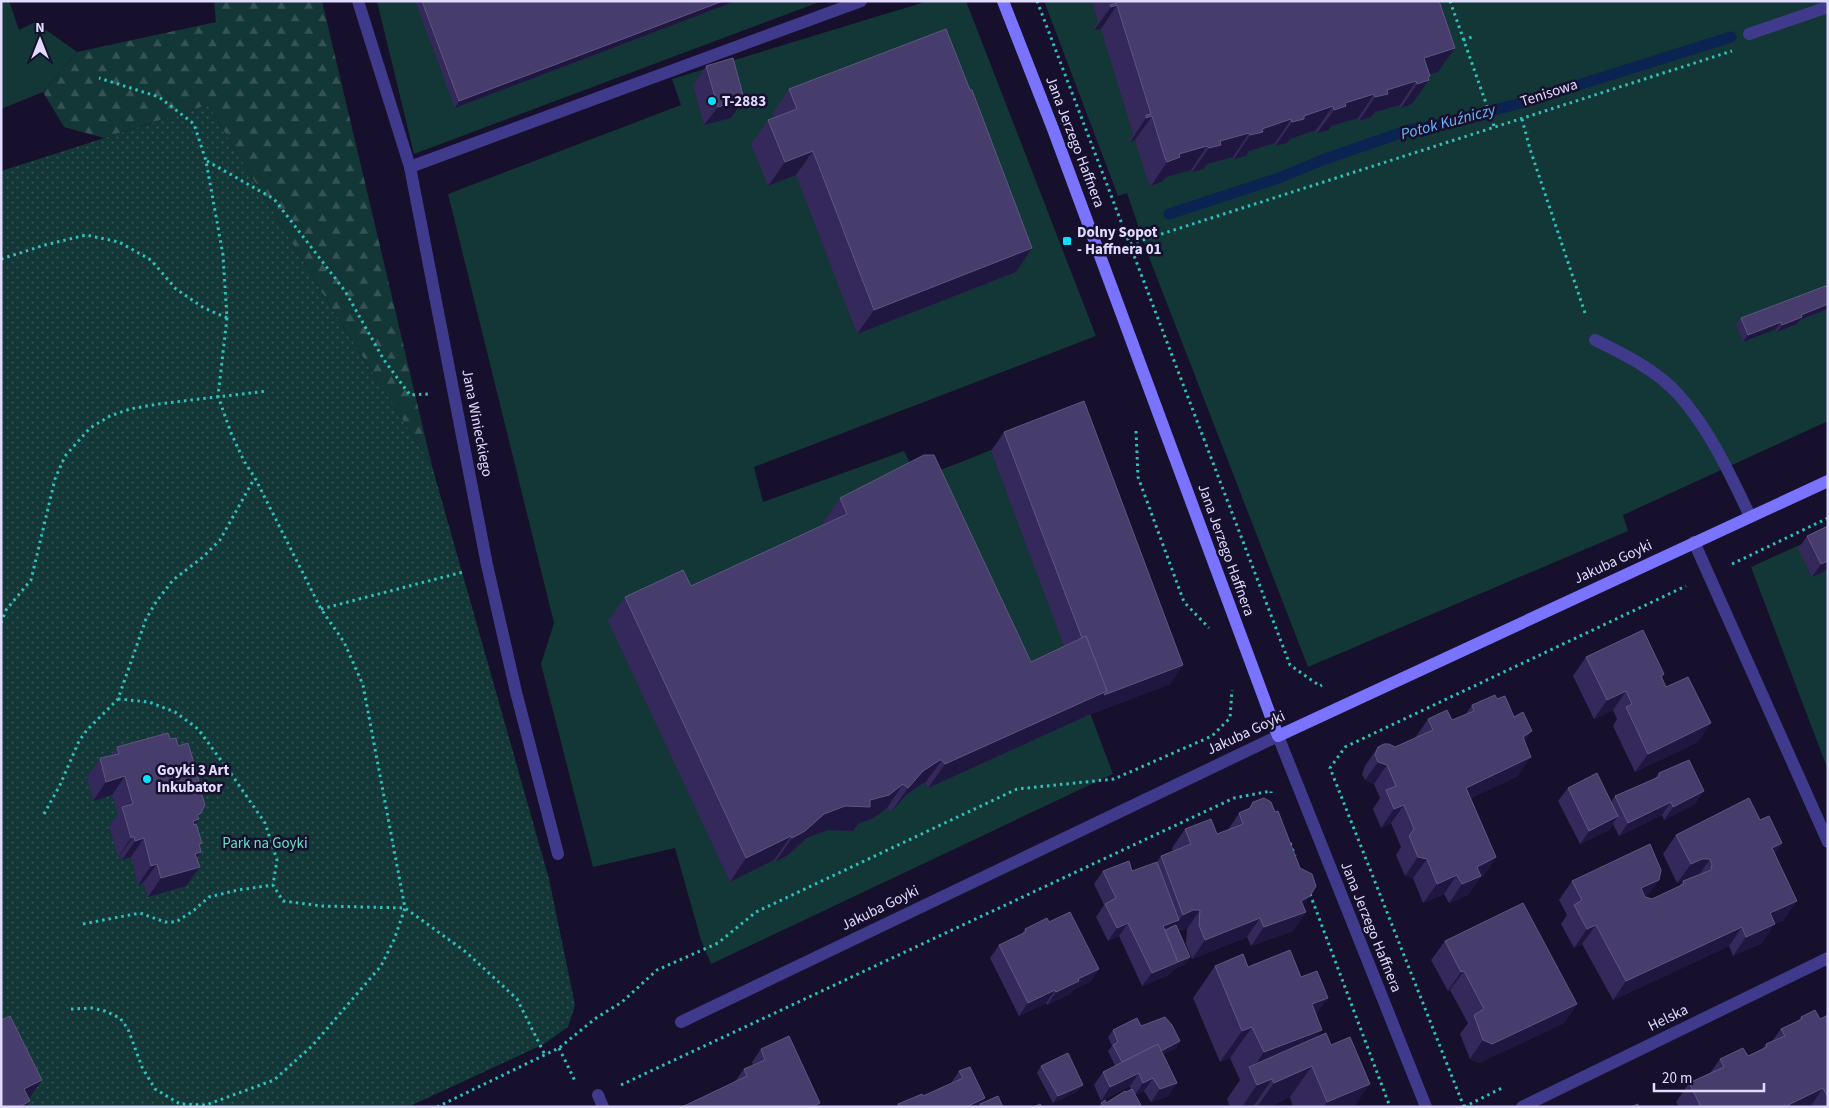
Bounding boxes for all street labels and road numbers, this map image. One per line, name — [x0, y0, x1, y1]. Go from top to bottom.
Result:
street label: Jana Jerzego Haffnera — [1040, 73, 1110, 211]
street label: Tenisowa — [1518, 74, 1580, 112]
street label: Jana Winieckiego — [456, 367, 498, 479]
street label: Jana Jerzego Haffnera — [1192, 481, 1260, 619]
street label: Jakuba Goyki — [1570, 535, 1656, 589]
street label: Jakuba Goyki — [1203, 706, 1289, 760]
street label: Jana Jerzego Haffnera — [1335, 858, 1407, 996]
street label: Jakuba Goyki — [838, 880, 922, 936]
street label: Helska — [1644, 999, 1692, 1037]

